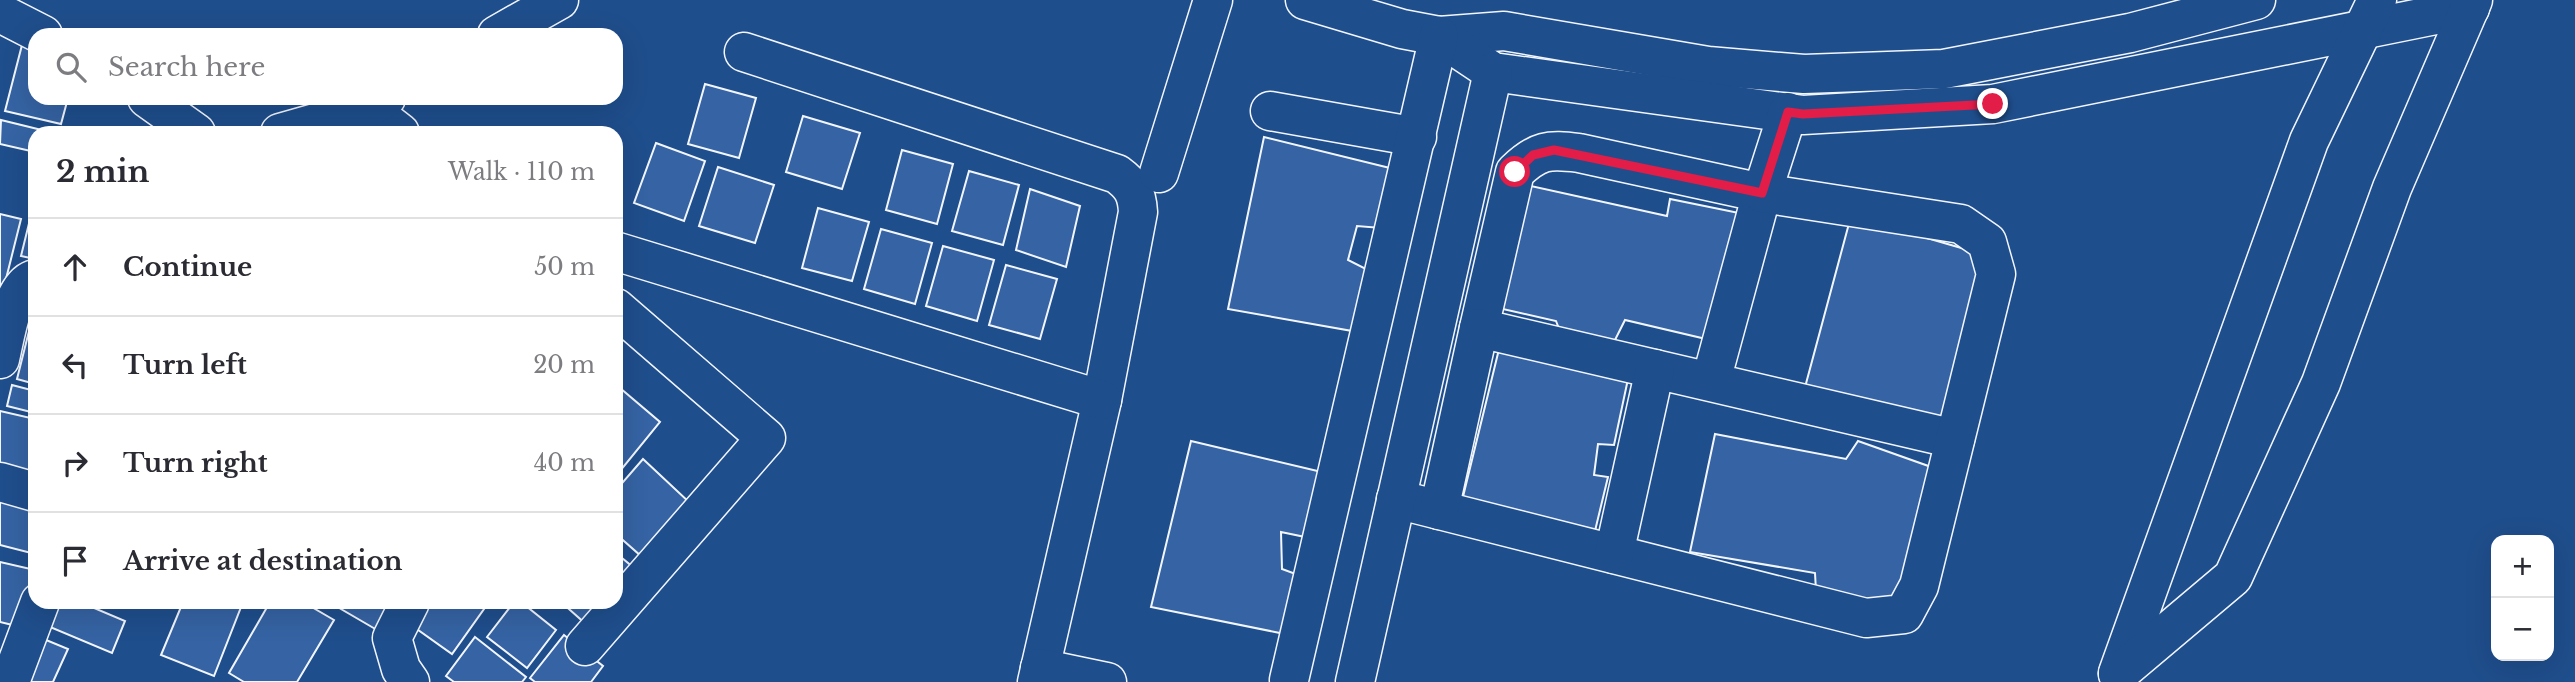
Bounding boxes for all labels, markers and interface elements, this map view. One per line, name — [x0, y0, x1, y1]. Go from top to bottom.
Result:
search box — [28, 28, 623, 105]
icon: search — [52, 48, 90, 86]
text: Search here — [108, 51, 265, 83]
route end — [1977, 88, 2008, 119]
text: 2 min — [56, 153, 149, 190]
route start — [1499, 156, 1530, 187]
text: Walk · 110 m — [448, 158, 595, 186]
icon: ahead — [56, 248, 94, 286]
text: Continue — [123, 251, 252, 283]
text: 50 m — [534, 253, 595, 281]
icon: left — [56, 346, 94, 384]
text: Turn left — [123, 349, 247, 381]
text: 20 m — [533, 351, 595, 379]
icon: right — [56, 444, 94, 482]
text: Turn right — [123, 447, 268, 479]
text: 40 m — [534, 449, 595, 477]
map controls — [2491, 535, 2554, 661]
button: + — [2491, 535, 2554, 598]
icon: arrive — [56, 542, 94, 580]
text: Arrive at destination — [123, 545, 403, 577]
button: − — [2491, 598, 2554, 661]

